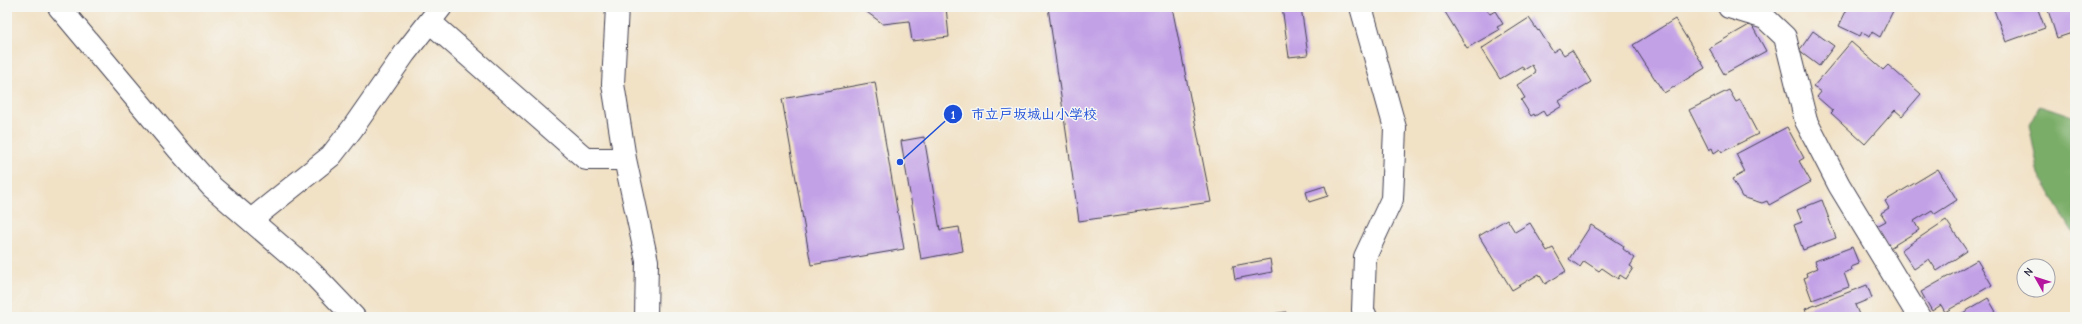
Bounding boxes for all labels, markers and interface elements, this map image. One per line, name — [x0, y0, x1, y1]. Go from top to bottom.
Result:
callout: 市立戸坂城山小学校 — [943, 101, 1105, 127]
text: 市立戸坂城山小学校 — [971, 106, 1097, 123]
text: 1 — [951, 108, 956, 122]
north arrow — [2016, 258, 2056, 298]
text: N — [2021, 265, 2036, 279]

